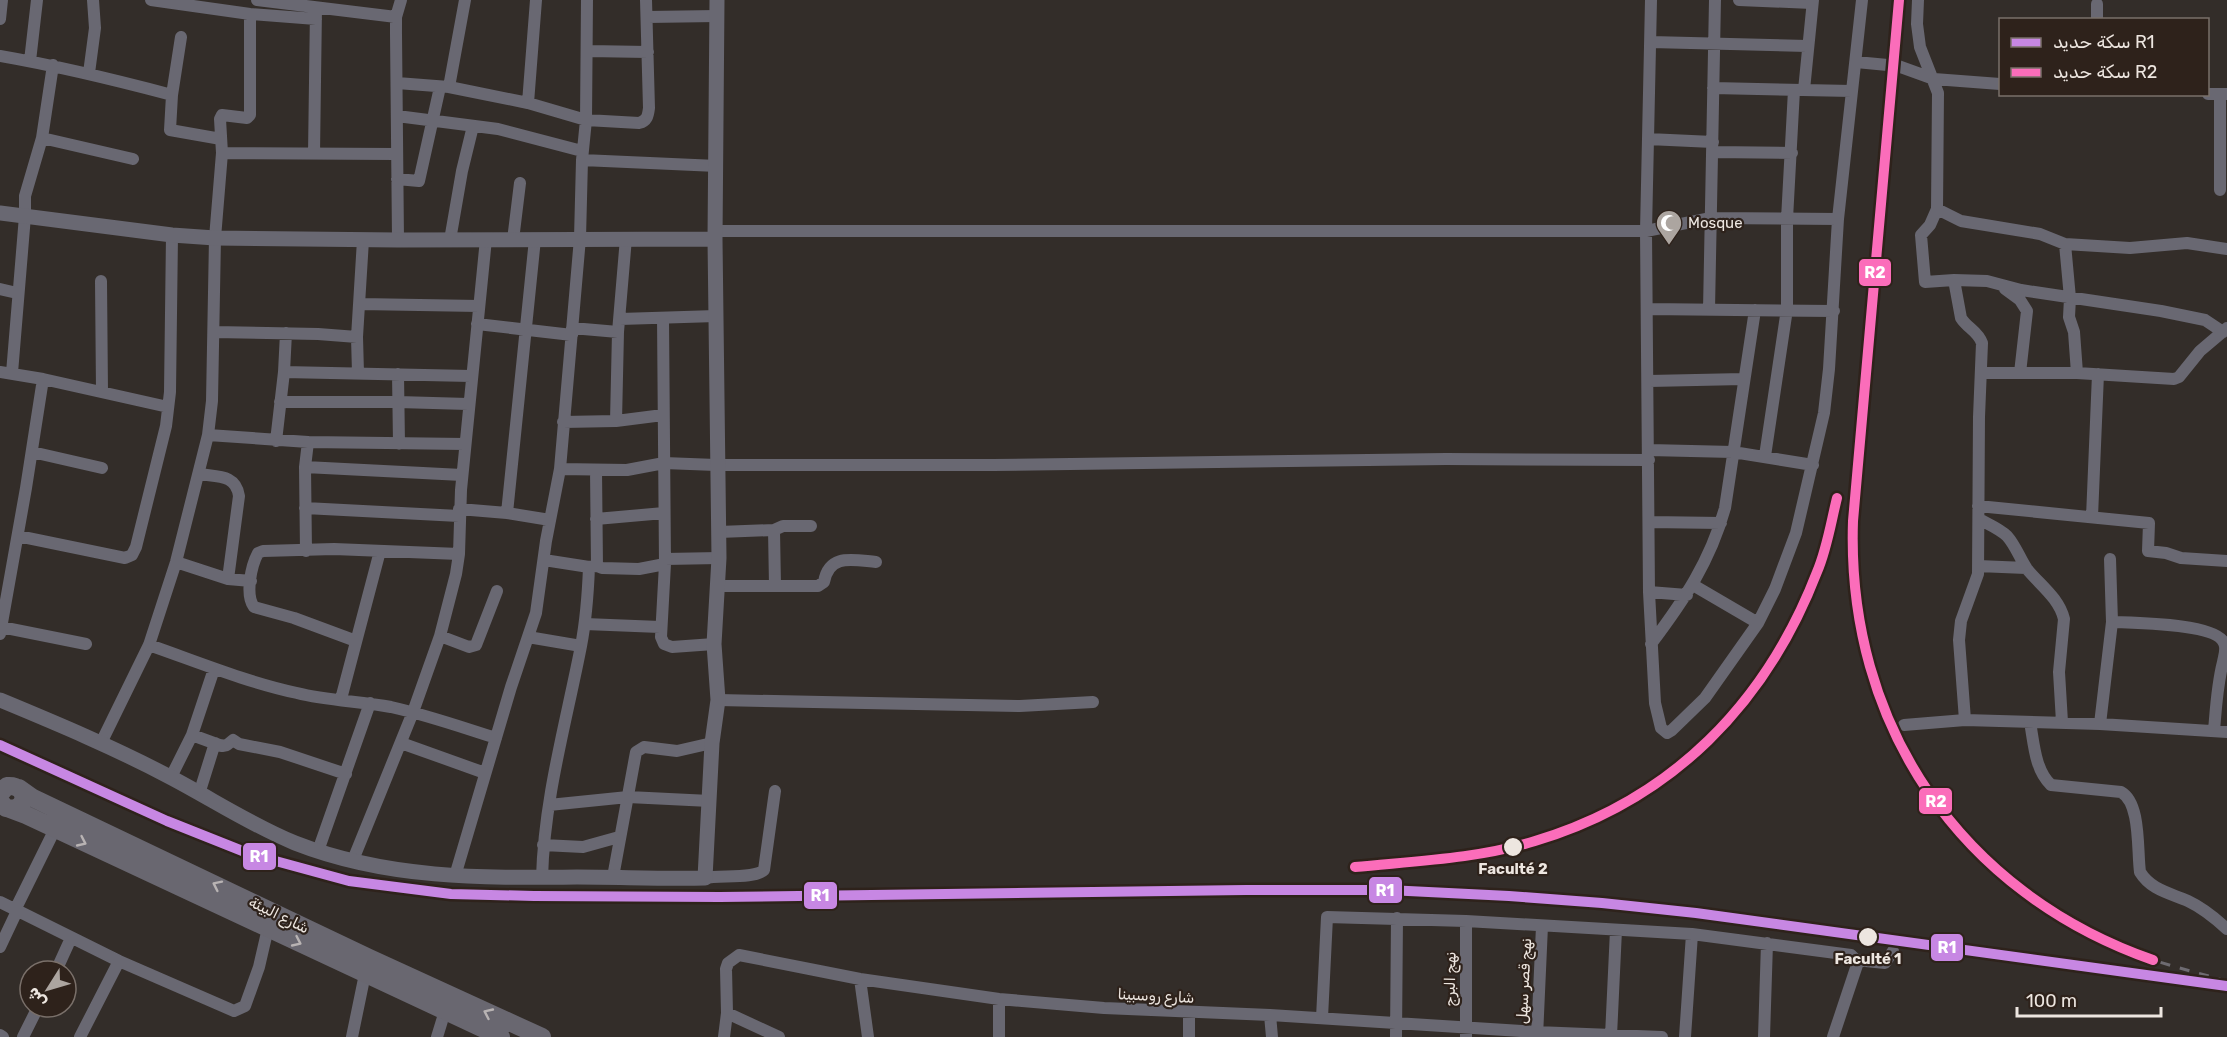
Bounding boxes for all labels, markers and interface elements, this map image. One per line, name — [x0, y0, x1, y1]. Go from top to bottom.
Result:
legend — [1999, 18, 2209, 96]
text: سكة حديد R1 — [2053, 31, 2154, 53]
text: سكة حديد R2 — [2053, 61, 2157, 83]
mosque icon: Mosque — [1654, 208, 1684, 246]
place label: Mosque — [1688, 214, 1743, 232]
line badge: R2 — [1858, 258, 1892, 287]
text: R2 — [1864, 263, 1886, 282]
line badge: R2 — [1918, 787, 1953, 815]
text: R2 — [1925, 792, 1947, 811]
one-way arrow — [76, 834, 87, 846]
marker: Faculté 2 — [1502, 836, 1524, 858]
line badge: R1 — [242, 842, 277, 871]
text: R1 — [249, 847, 269, 866]
place label: Faculté 2 — [1478, 860, 1548, 878]
line badge: R1 — [1368, 876, 1403, 904]
one-way arrow — [212, 881, 223, 893]
line badge: R1 — [803, 881, 838, 910]
text: R1 — [1375, 881, 1395, 900]
text: R1 — [810, 886, 830, 905]
street label: شارع البيئة — [245, 893, 312, 939]
marker: Faculté 1 — [1857, 926, 1879, 948]
line badge: R1 — [1930, 933, 1964, 962]
one-way arrow — [291, 934, 302, 946]
street label: نهج قصر سهل — [1513, 937, 1537, 1025]
text: R1 — [1937, 938, 1957, 957]
place label: Faculté 1 — [1834, 950, 1902, 968]
street label: نهج البرج — [1441, 951, 1461, 1007]
north arrow — [18, 959, 78, 1019]
scale bar — [2017, 980, 2161, 1018]
text: ش — [23, 984, 50, 1012]
street label: شارع روسبينا — [1117, 985, 1195, 1009]
text: 100 m — [2026, 990, 2077, 1012]
one-way arrow — [484, 1008, 495, 1020]

